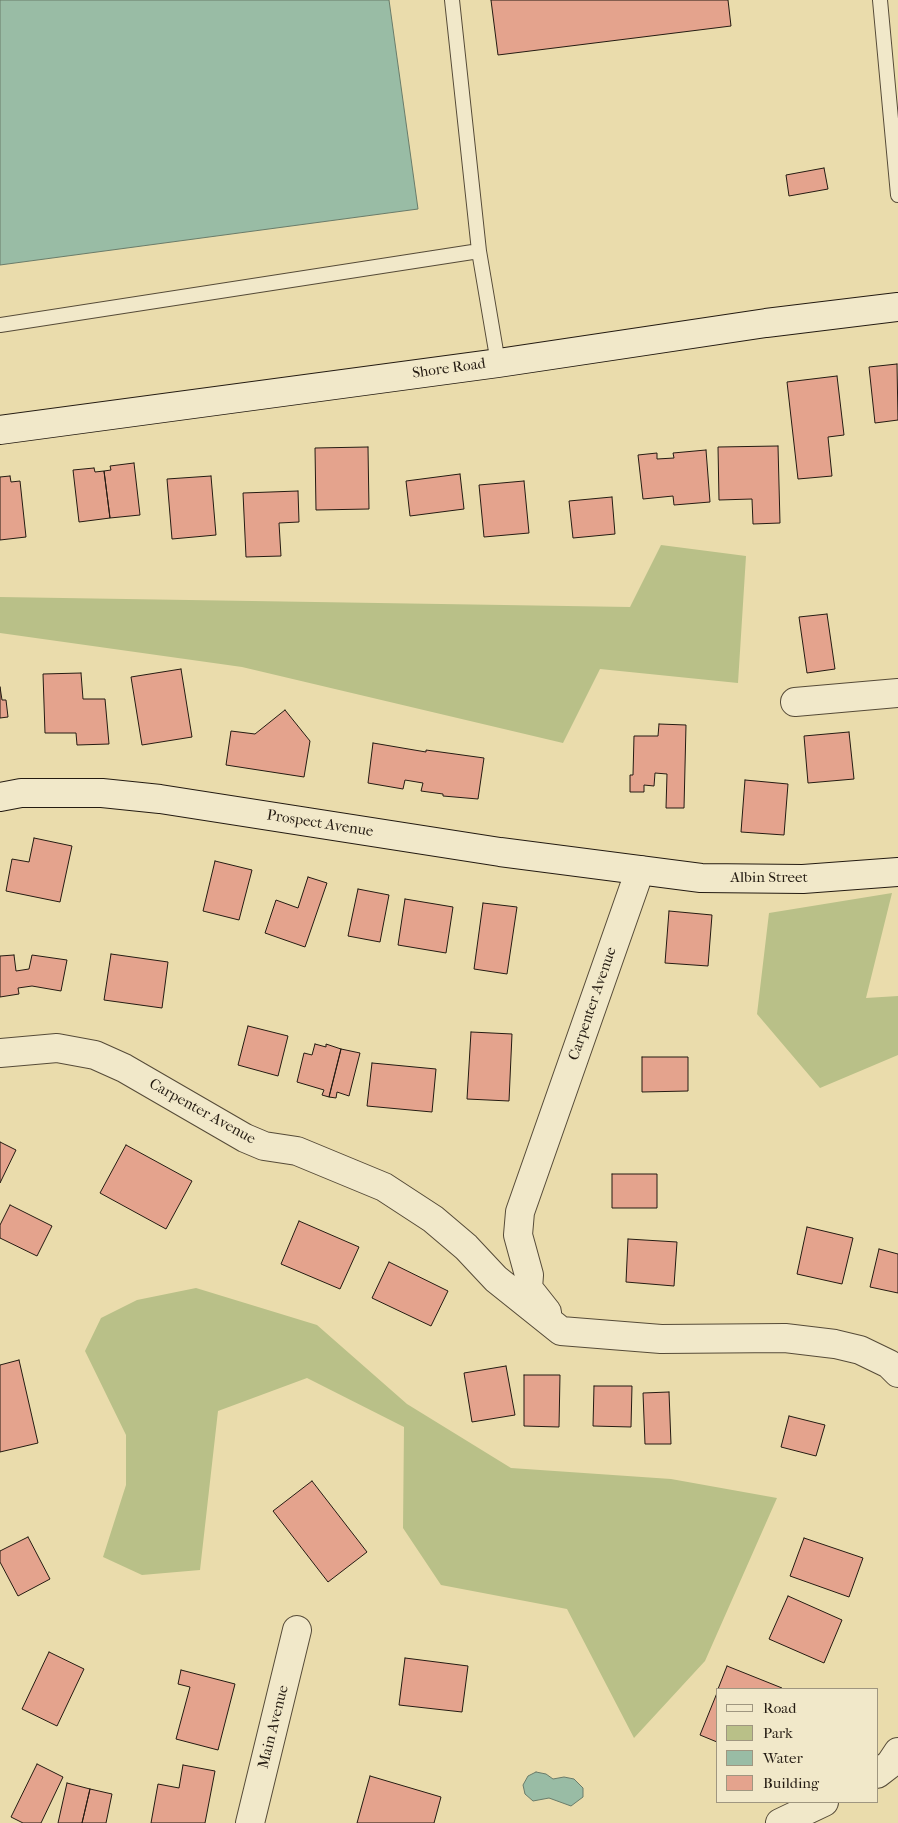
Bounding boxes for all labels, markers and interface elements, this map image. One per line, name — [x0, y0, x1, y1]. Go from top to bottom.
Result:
street label: Shore Road — [411, 355, 487, 383]
street label: Prospect Avenue — [265, 807, 375, 841]
street label: Albin Street — [730, 869, 808, 887]
street label: Carpenter Avenue — [565, 945, 621, 1063]
street label: Carpenter Avenue — [146, 1075, 258, 1149]
street label: Main Avenue — [255, 1683, 293, 1771]
legend — [716, 1688, 878, 1803]
text: Road — [763, 1699, 796, 1717]
text: Park — [763, 1724, 793, 1742]
text: Water — [763, 1749, 803, 1767]
text: Building — [763, 1774, 819, 1792]

